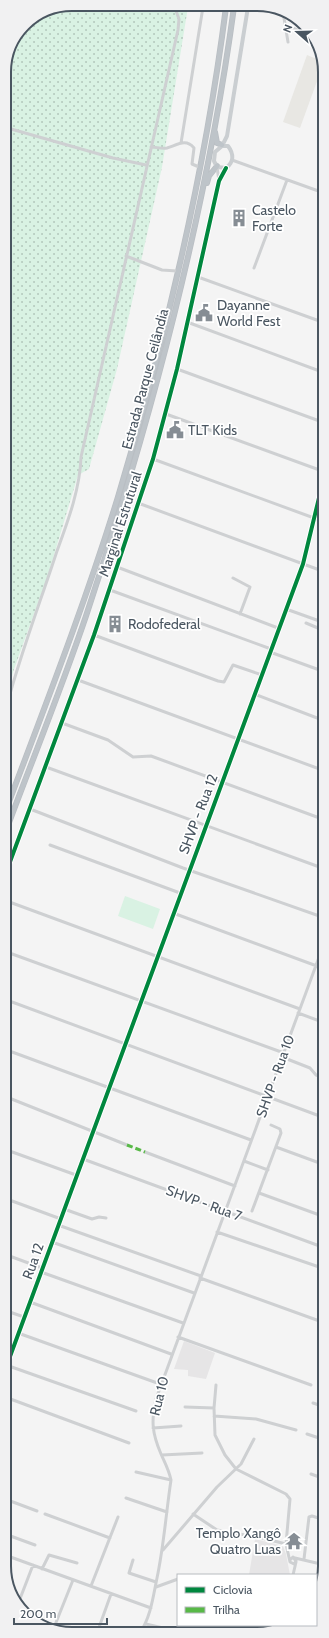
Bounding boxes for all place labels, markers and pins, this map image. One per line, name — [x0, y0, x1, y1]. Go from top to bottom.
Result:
place label: Castelo Forte — [252, 201, 296, 235]
building icon: Castelo Forte — [229, 208, 249, 228]
place label: Dayanne World Fest — [217, 296, 281, 330]
public building icon: Dayanne World Fest — [194, 303, 214, 323]
public building icon: TLT Kids — [165, 420, 185, 440]
place label: TLT Kids — [188, 421, 237, 439]
building icon: Rodofederal — [105, 614, 125, 634]
place label: Rodofederal — [128, 615, 201, 633]
place label: Templo Xangô Quatro Luas — [196, 1524, 281, 1558]
temple icon: Templo Xangô Quatro Luas — [284, 1531, 304, 1551]

